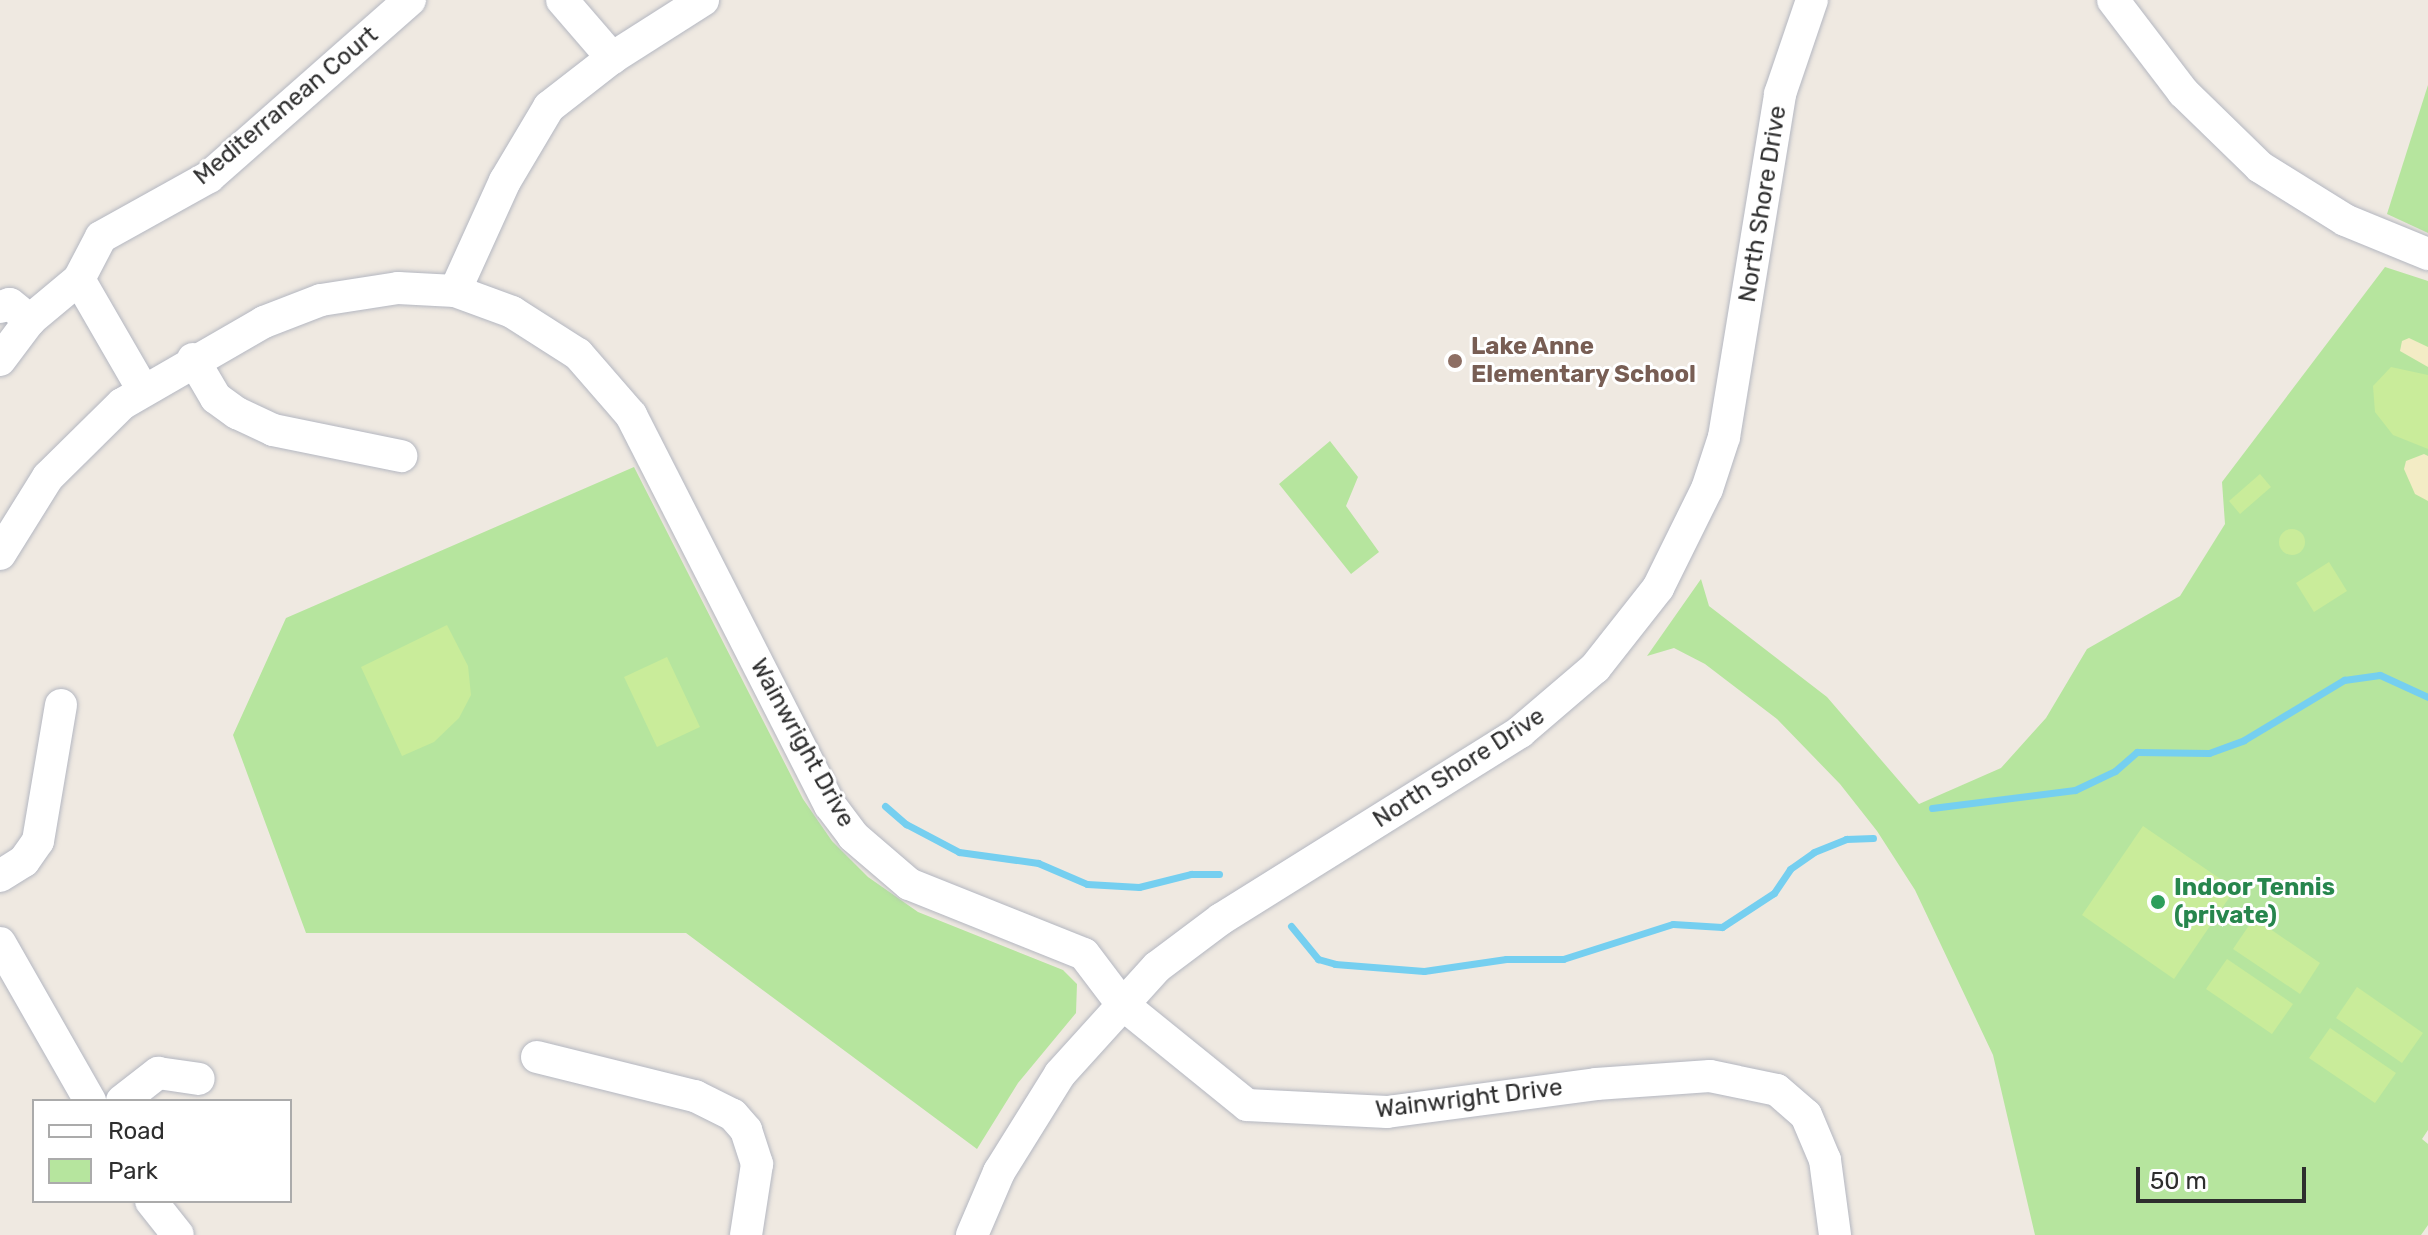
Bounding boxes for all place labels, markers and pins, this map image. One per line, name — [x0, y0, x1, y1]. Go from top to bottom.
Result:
place label: Lake Anne Elementary School — [1471, 333, 1697, 389]
marker: Lake Anne Elementary School — [1446, 352, 1464, 370]
place label: Indoor Tennis (private) — [2174, 874, 2336, 930]
marker: Indoor Tennis (private) — [2149, 893, 2167, 911]

